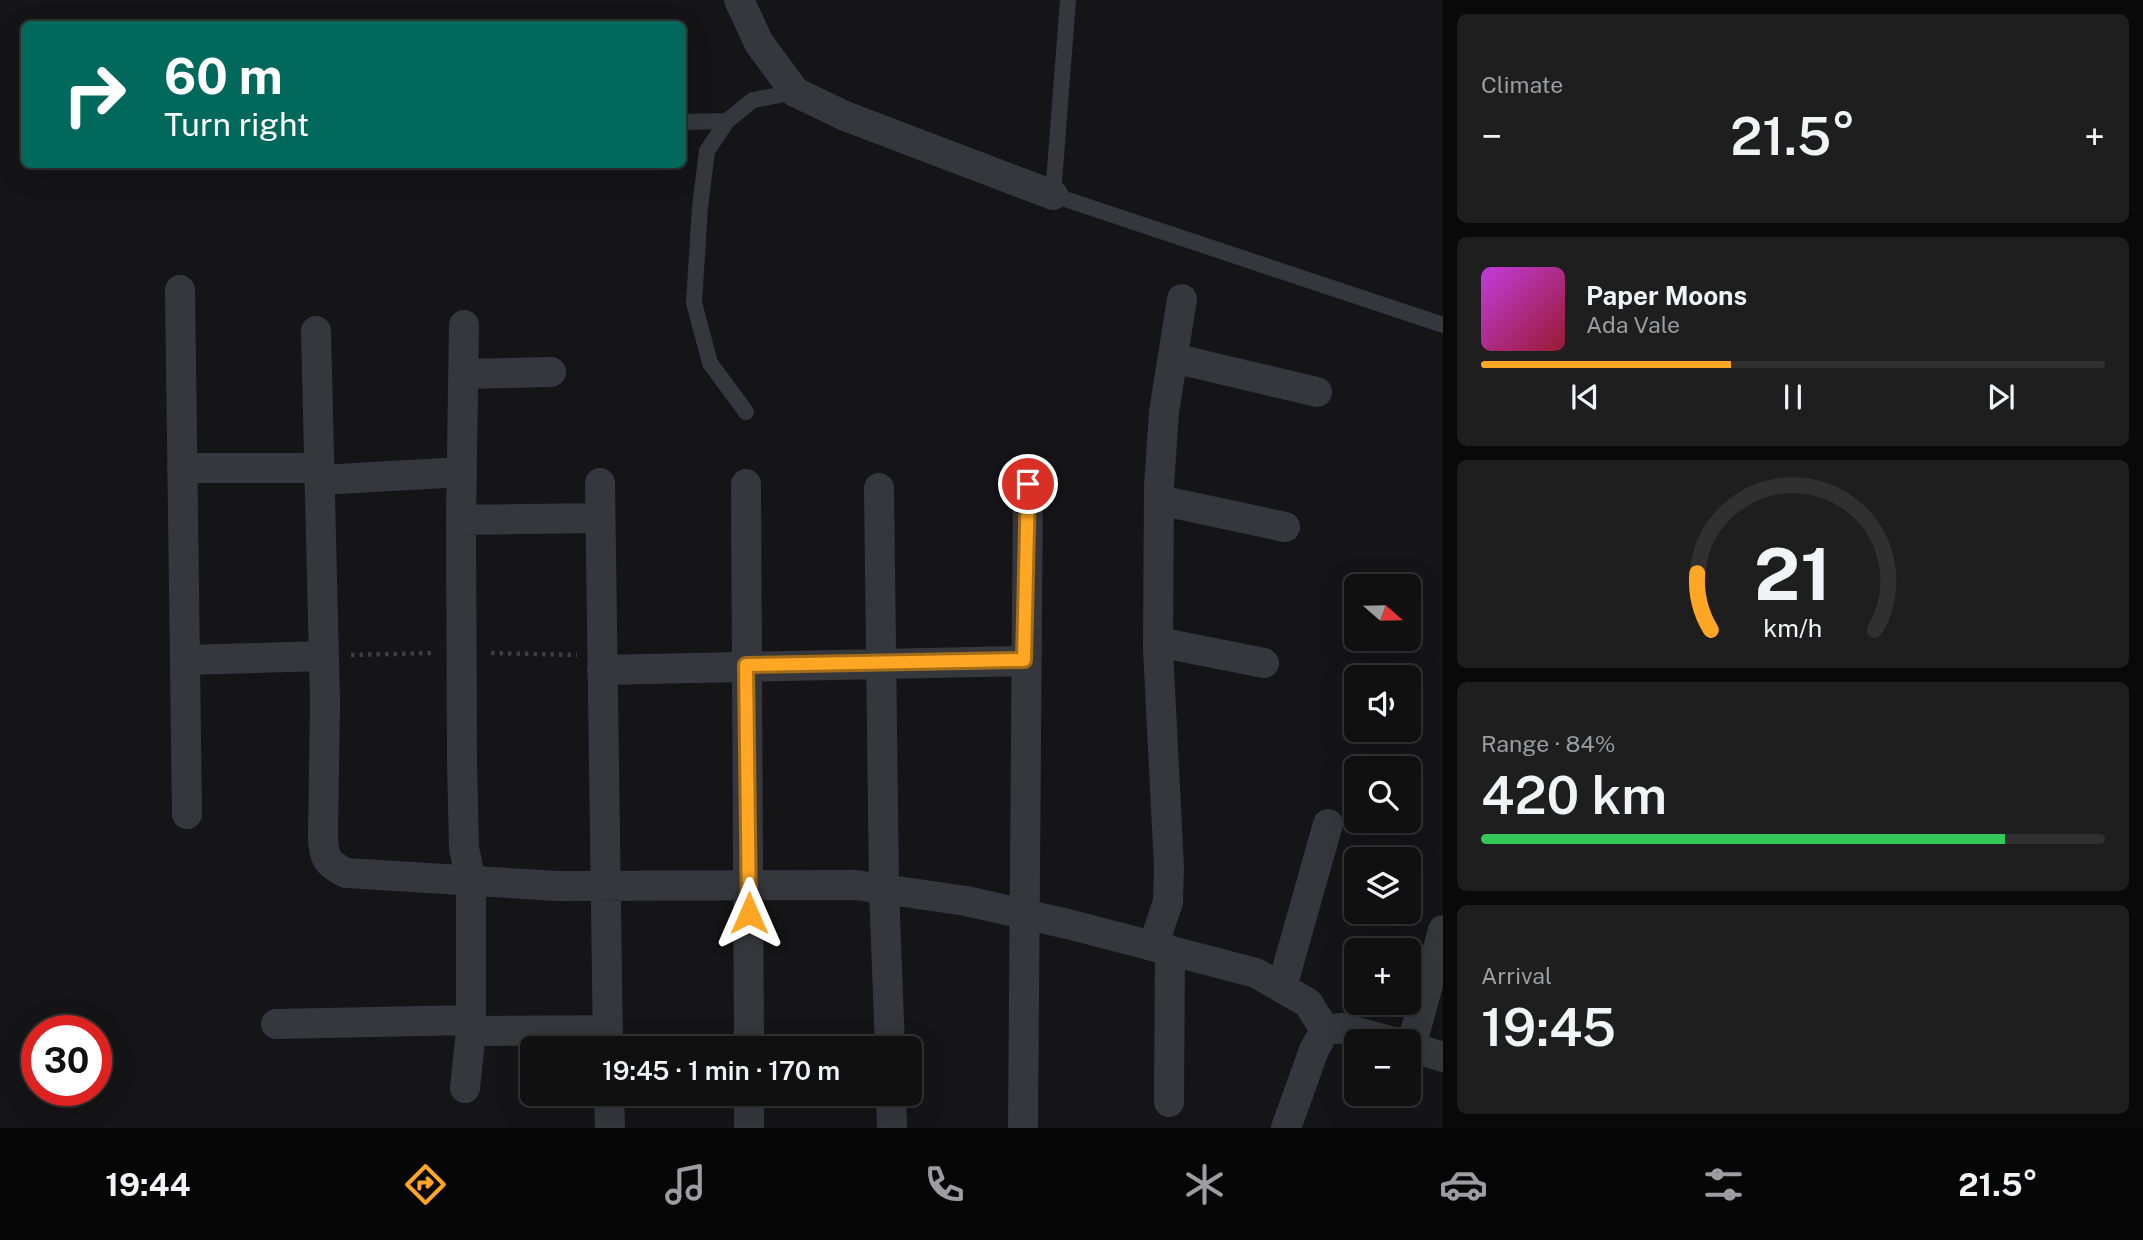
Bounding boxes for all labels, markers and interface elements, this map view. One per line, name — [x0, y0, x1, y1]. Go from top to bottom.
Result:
text: 60 m — [164, 47, 283, 105]
icon: right — [49, 49, 140, 140]
text: Climate — [1481, 71, 1563, 98]
text: Turn right — [164, 106, 309, 143]
text: 21.5° — [1730, 106, 1856, 167]
text: − — [1481, 114, 1502, 159]
text: + — [2084, 114, 2105, 159]
text: Paper Moons — [1586, 280, 1747, 311]
text: Ada Vale — [1586, 311, 1680, 338]
icon: previous — [1566, 378, 1604, 416]
icon: pause — [1774, 378, 1812, 416]
icon: next — [1982, 378, 2020, 416]
pin — [998, 454, 1058, 514]
icon: arrive — [1009, 465, 1047, 503]
text: 21 — [1754, 531, 1832, 616]
north arrow — [1344, 574, 1421, 651]
map controls — [1344, 574, 1421, 1106]
text: km/h — [1764, 613, 1822, 643]
button: sound — [1344, 665, 1421, 742]
text: Range · 84% — [1481, 730, 1616, 757]
button: search — [1344, 756, 1421, 833]
text: 420 km — [1481, 765, 1667, 826]
button: layers — [1344, 847, 1421, 924]
position arrow — [712, 876, 786, 950]
button: + — [1344, 938, 1421, 1015]
text: Arrival — [1481, 962, 1552, 989]
text: 19:45 — [1481, 997, 1616, 1058]
speed limit sign: 30 — [21, 1015, 112, 1106]
button: − — [1344, 1029, 1421, 1106]
text: 19:45 · 1 min · 170 m — [602, 1055, 840, 1086]
icon: directions — [401, 1160, 450, 1209]
icon: music — [661, 1160, 710, 1209]
icon: phone — [920, 1160, 969, 1209]
icon: climate — [1180, 1160, 1229, 1209]
icon: car — [1439, 1160, 1488, 1209]
icon: filters — [1699, 1160, 1748, 1209]
text: 19:44 — [105, 1166, 191, 1203]
text: 21.5° — [1958, 1166, 2038, 1203]

